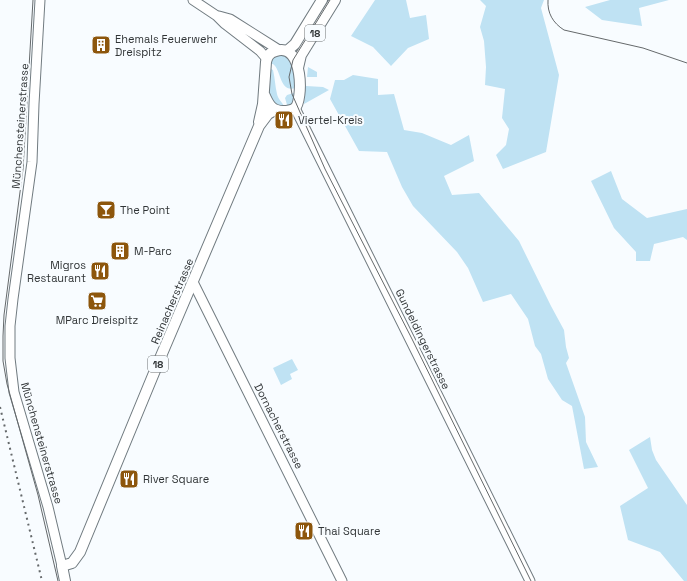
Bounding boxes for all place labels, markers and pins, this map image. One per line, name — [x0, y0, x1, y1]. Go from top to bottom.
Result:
place label: Ehemals Feuerwehr Dreispitz — [115, 32, 217, 59]
building icon: Ehemals Feuerwehr Dreispitz — [90, 34, 112, 56]
restaurant icon: Viertel-Kreis — [273, 109, 295, 131]
place label: Viertel-Kreis — [298, 113, 363, 127]
bar icon: The Point — [95, 199, 117, 221]
place label: The Point — [120, 203, 170, 217]
building icon: M-Parc — [109, 240, 131, 262]
place label: M-Parc — [134, 244, 172, 258]
place label: Migros Restaurant — [27, 258, 86, 285]
restaurant icon: Migros Restaurant — [89, 260, 111, 282]
supermarket icon: MParc Dreispitz — [86, 290, 108, 312]
place label: MParc Dreispitz — [56, 313, 139, 327]
restaurant icon: River Square — [118, 468, 140, 490]
place label: River Square — [143, 472, 209, 486]
restaurant icon: Thai Square — [293, 520, 315, 542]
place label: Thai Square — [318, 524, 380, 538]

